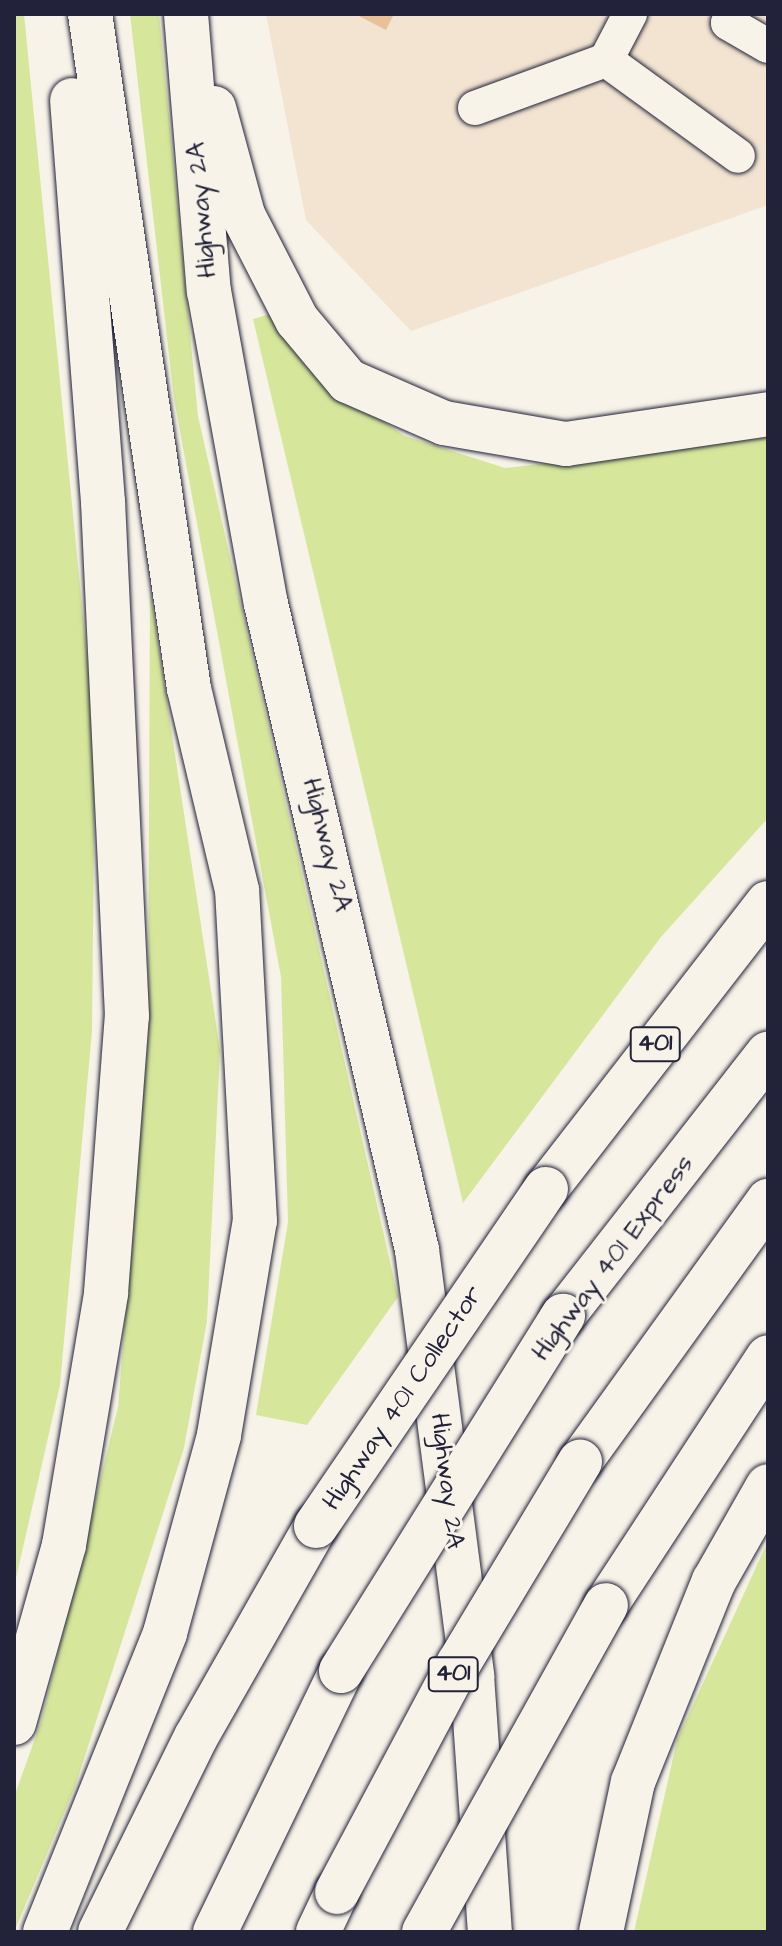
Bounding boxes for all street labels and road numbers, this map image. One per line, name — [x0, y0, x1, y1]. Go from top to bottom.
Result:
street label: Highway 2A — [181, 141, 223, 279]
street label: Highway 2A — [295, 775, 359, 915]
road number: 401 — [629, 1024, 681, 1064]
street label: Highway 401 Express — [526, 1149, 700, 1367]
street label: Highway 401 Collector — [316, 1280, 490, 1516]
street label: Highway 2A — [423, 1411, 471, 1551]
road number: 401 — [427, 1654, 479, 1694]

